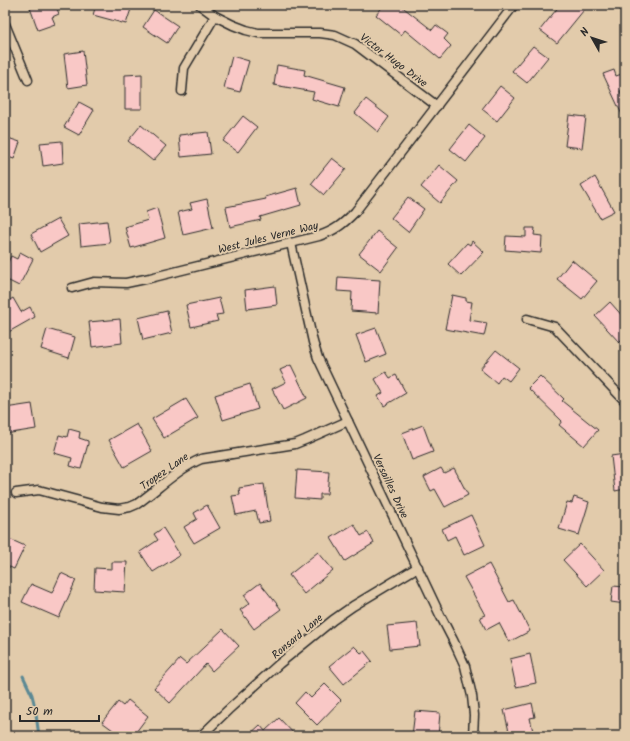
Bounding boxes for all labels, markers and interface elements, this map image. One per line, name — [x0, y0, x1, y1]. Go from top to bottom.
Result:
north arrow — [572, 18, 612, 58]
text: N — [576, 24, 594, 41]
street label: Victor Hugo Drive — [356, 29, 431, 92]
street label: West Jules Verne Way — [216, 217, 321, 259]
street label: Tropez Lane — [136, 448, 193, 495]
street label: Versailles Drive — [367, 451, 413, 522]
street label: Ronsard Lane — [268, 610, 327, 664]
scale bar — [20, 697, 99, 723]
text: 50 m — [26, 702, 53, 721]

